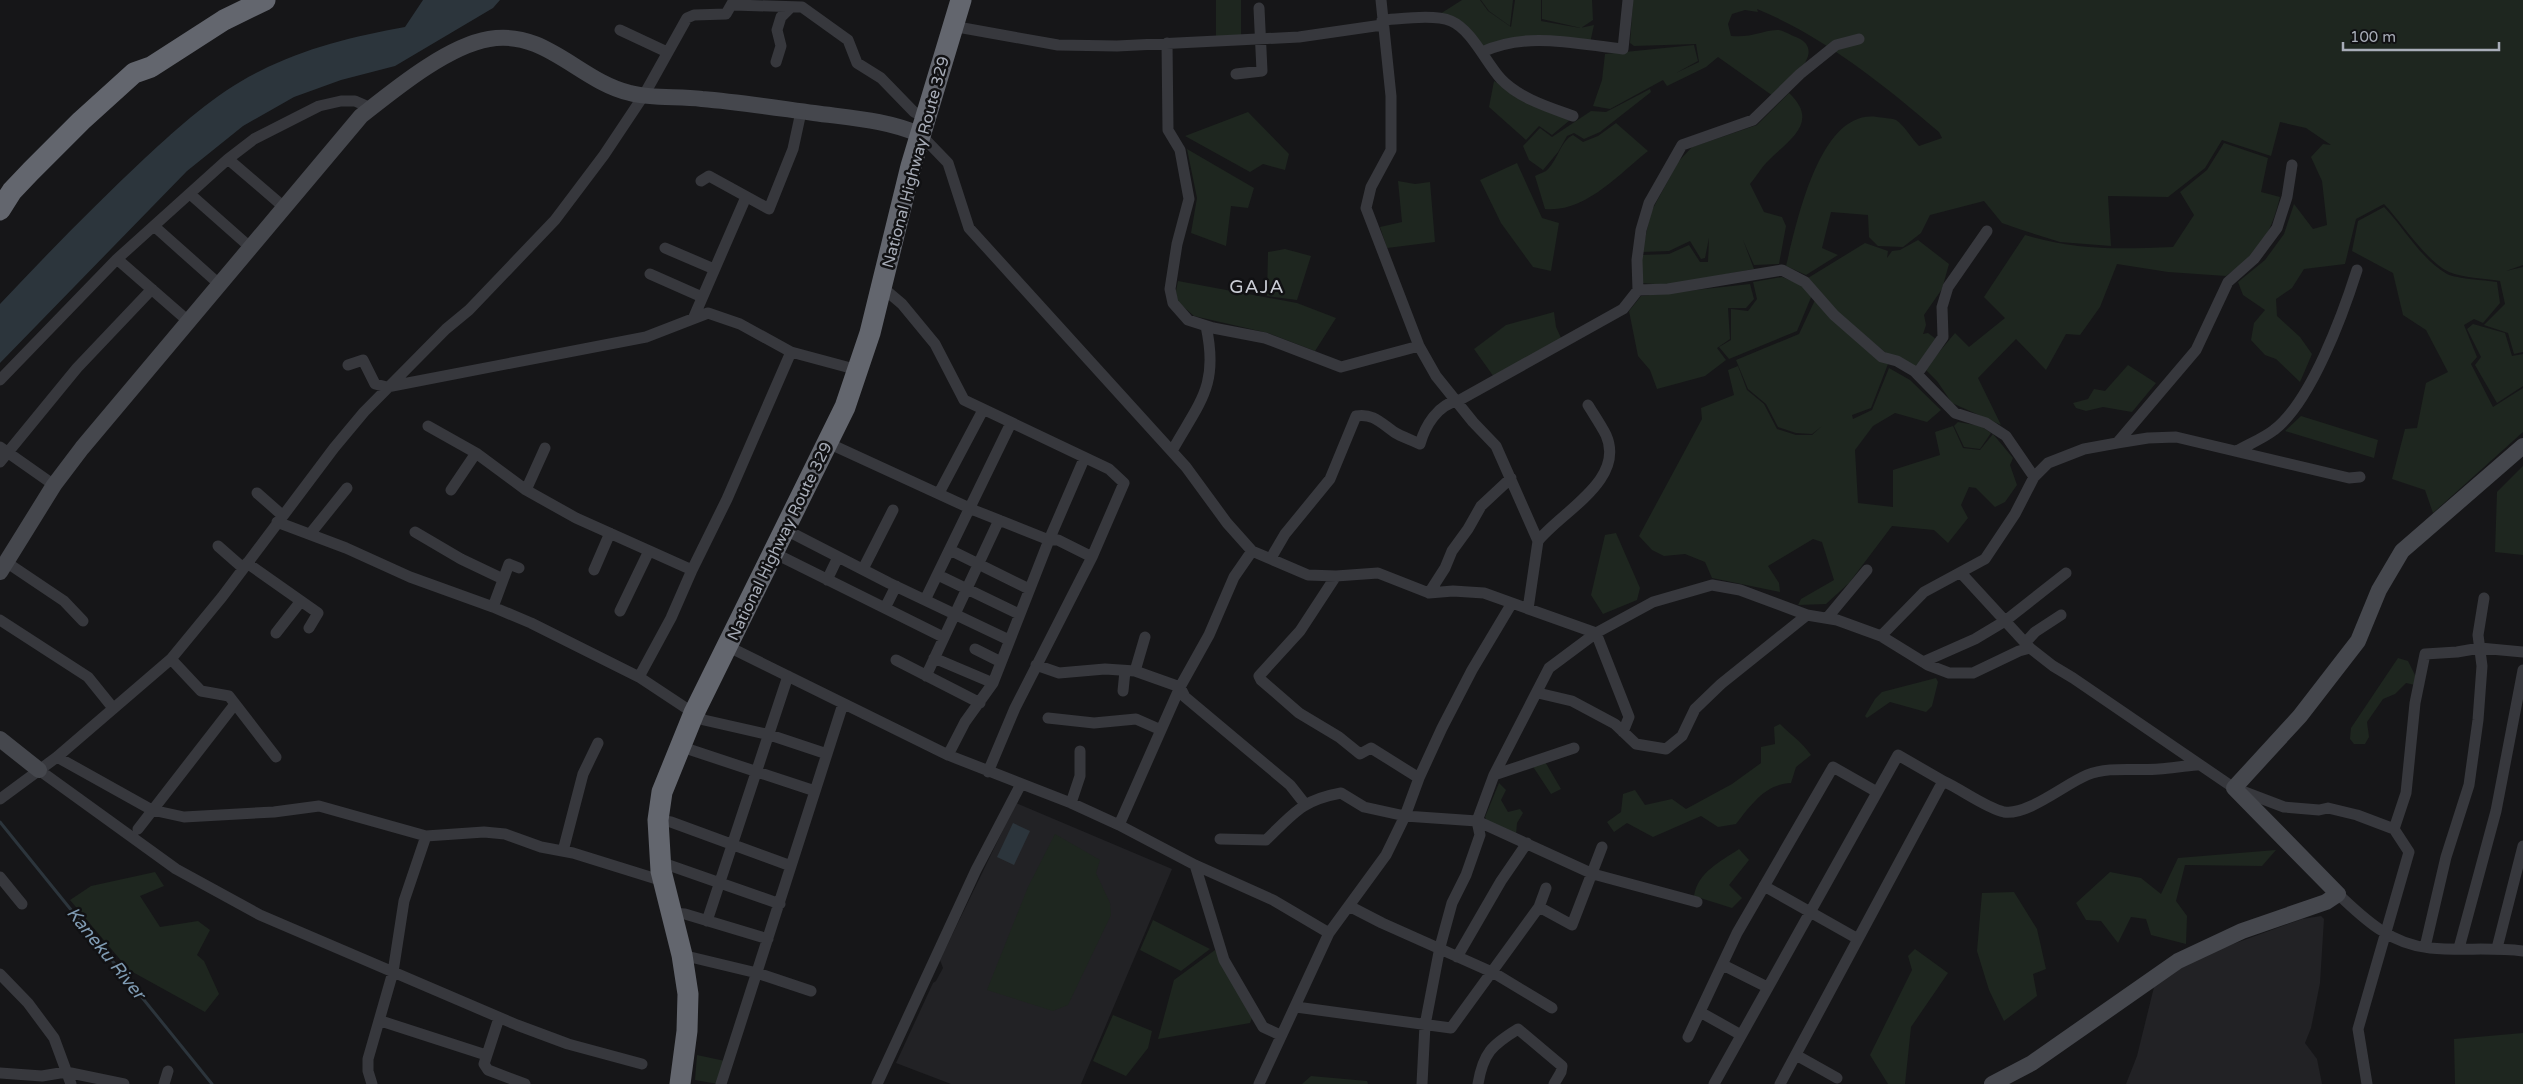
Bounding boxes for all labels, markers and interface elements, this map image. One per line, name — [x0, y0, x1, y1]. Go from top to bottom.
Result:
scale bar — [2343, 20, 2499, 52]
text: 100 m — [2350, 28, 2396, 46]
street label: National Highway Route 329 — [878, 54, 954, 270]
district label: GAJA — [1229, 276, 1285, 298]
street label: National Highway Route 329 — [723, 439, 837, 644]
water label: Kaneku River — [62, 902, 151, 1005]

